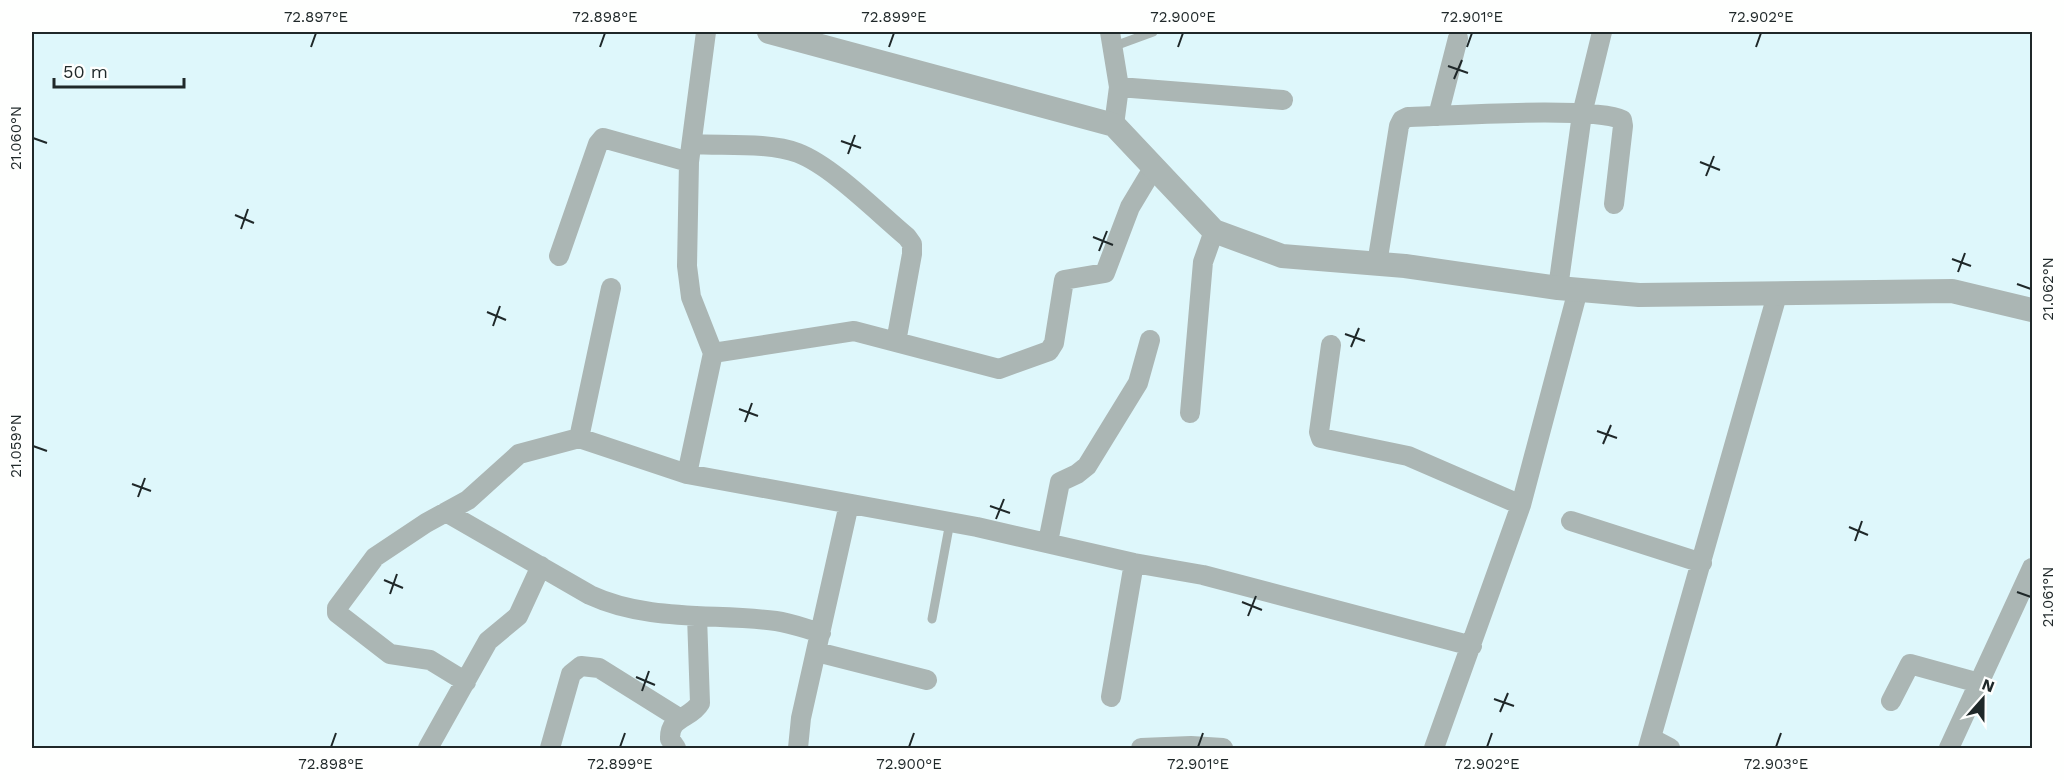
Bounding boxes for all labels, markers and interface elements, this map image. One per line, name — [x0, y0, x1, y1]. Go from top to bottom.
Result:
text: 72.897°E — [284, 8, 348, 26]
text: 72.898°E — [572, 8, 638, 26]
text: 72.899°E — [861, 8, 927, 26]
text: 72.900°E — [1150, 8, 1216, 26]
text: 72.901°E — [1441, 8, 1503, 26]
text: 72.902°E — [1729, 8, 1793, 26]
scale bar — [54, 51, 184, 89]
text: 50 m — [63, 61, 108, 82]
text: 21.060°N — [7, 106, 25, 170]
text: 21.062°N — [2039, 257, 2057, 321]
text: 21.059°N — [7, 414, 25, 478]
text: 21.061°N — [2039, 567, 2057, 627]
north arrow — [1953, 669, 2013, 729]
text: N — [1979, 674, 1997, 696]
text: 72.898°E — [298, 755, 364, 773]
text: 72.899°E — [587, 755, 653, 773]
text: 72.900°E — [876, 755, 942, 773]
text: 72.901°E — [1167, 755, 1229, 773]
text: 72.902°E — [1455, 755, 1519, 773]
text: 72.903°E — [1744, 755, 1808, 773]

